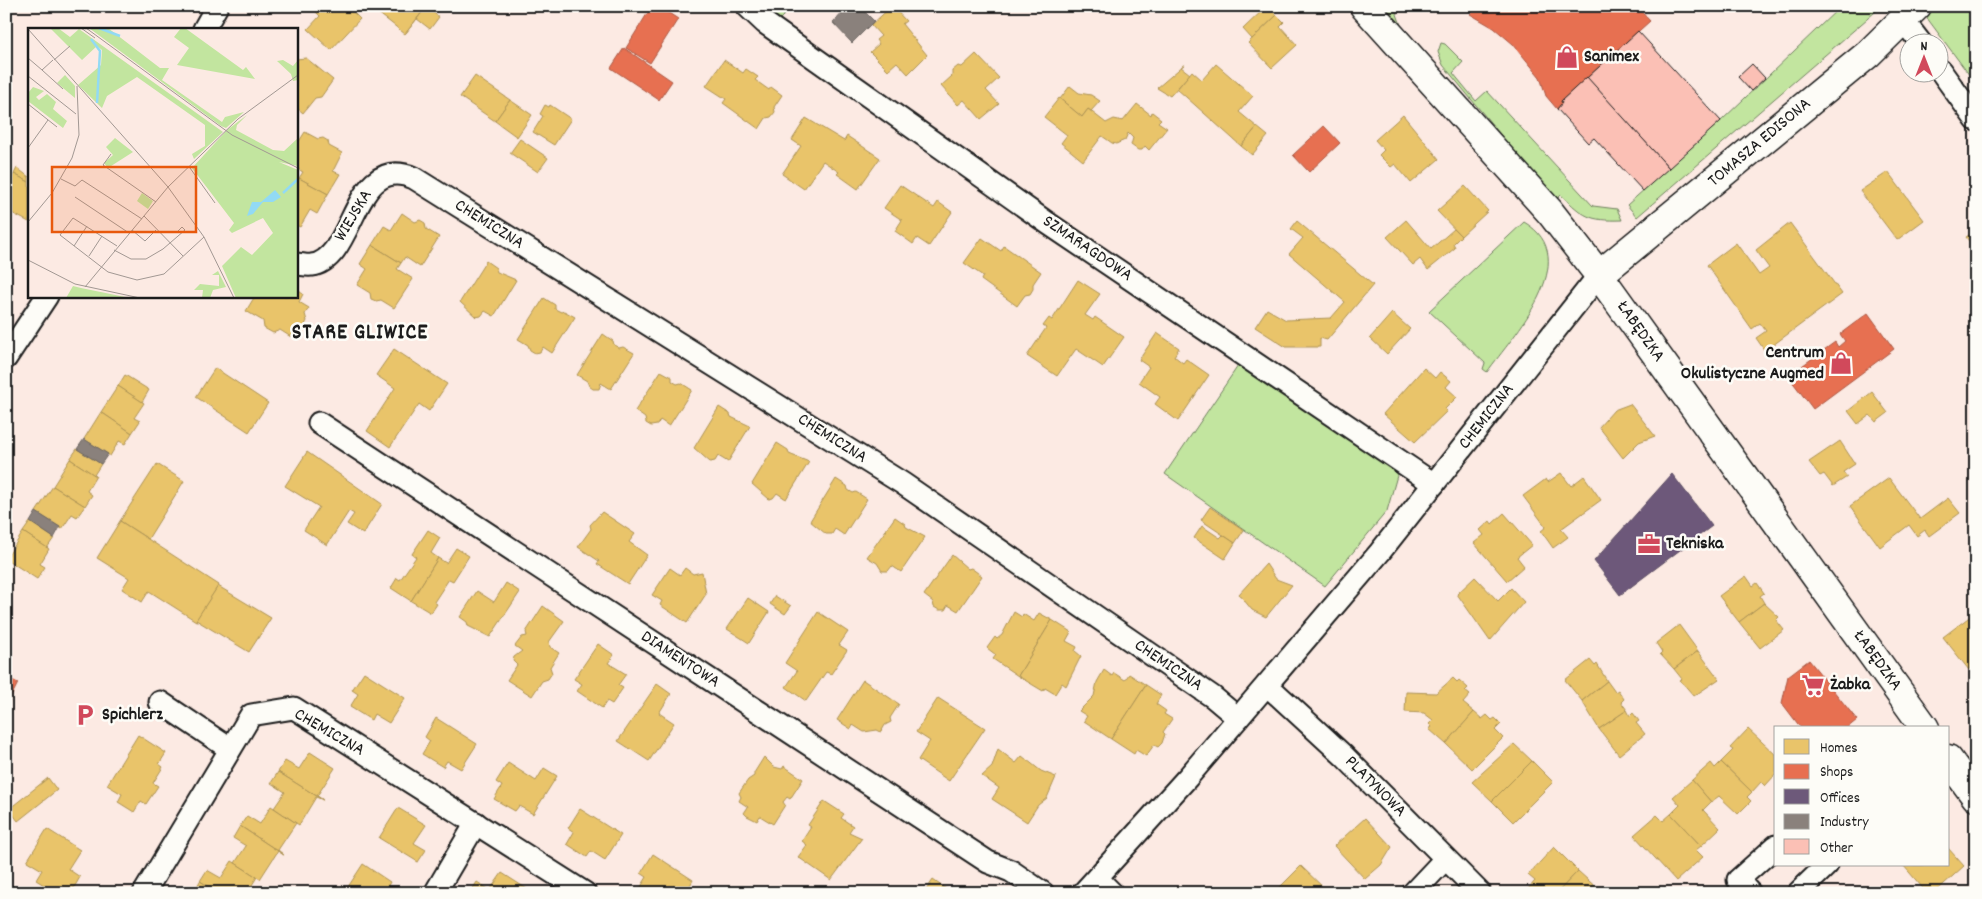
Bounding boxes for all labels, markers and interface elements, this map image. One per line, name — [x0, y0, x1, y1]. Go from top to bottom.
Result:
inset map — [28, 28, 298, 298]
north arrow — [1900, 32, 1950, 82]
text: N — [1921, 37, 1928, 57]
shop icon: Sanimex — [1554, 44, 1580, 70]
place label: Sanimex — [1584, 45, 1639, 70]
street label: TOMASZA EDISONA — [1703, 92, 1817, 194]
street label: WIEJSKA — [329, 185, 379, 247]
street label: CHEMICZNA — [449, 194, 529, 256]
street label: SZMARAGDOWA — [1037, 210, 1137, 288]
street label: ŁABĘDZKA — [1609, 296, 1670, 368]
district label: STARE GLIWICE — [292, 318, 428, 349]
place label: Centrum Okulistyczne Augmed — [1681, 341, 1824, 387]
shop icon: Centrum Okulistyczne Augmed — [1828, 350, 1854, 376]
street label: CHEMICZNA — [1453, 378, 1521, 455]
street label: CHEMICZNA — [792, 408, 872, 470]
office icon: Tekniska — [1636, 531, 1662, 557]
place label: Tekniska — [1666, 532, 1724, 557]
street label: DIAMENTOWA — [635, 625, 725, 695]
street label: ŁABĘDZKA — [1846, 625, 1908, 697]
street label: CHEMICZNA — [1129, 634, 1207, 698]
supermarket icon: Żabka — [1800, 672, 1826, 698]
place label: Żabka — [1830, 673, 1871, 698]
parking icon: Spichlerz — [72, 702, 98, 728]
place label: Spichlerz — [102, 703, 163, 728]
street label: CHEMICZNA — [289, 703, 369, 763]
legend — [1774, 726, 1950, 866]
text: Homes — [1820, 738, 1858, 760]
street label: PLATYNOWA — [1338, 750, 1412, 824]
text: Shops — [1820, 762, 1853, 784]
text: Offices — [1820, 788, 1860, 810]
text: Industry — [1820, 812, 1869, 834]
text: Other — [1820, 838, 1854, 860]

